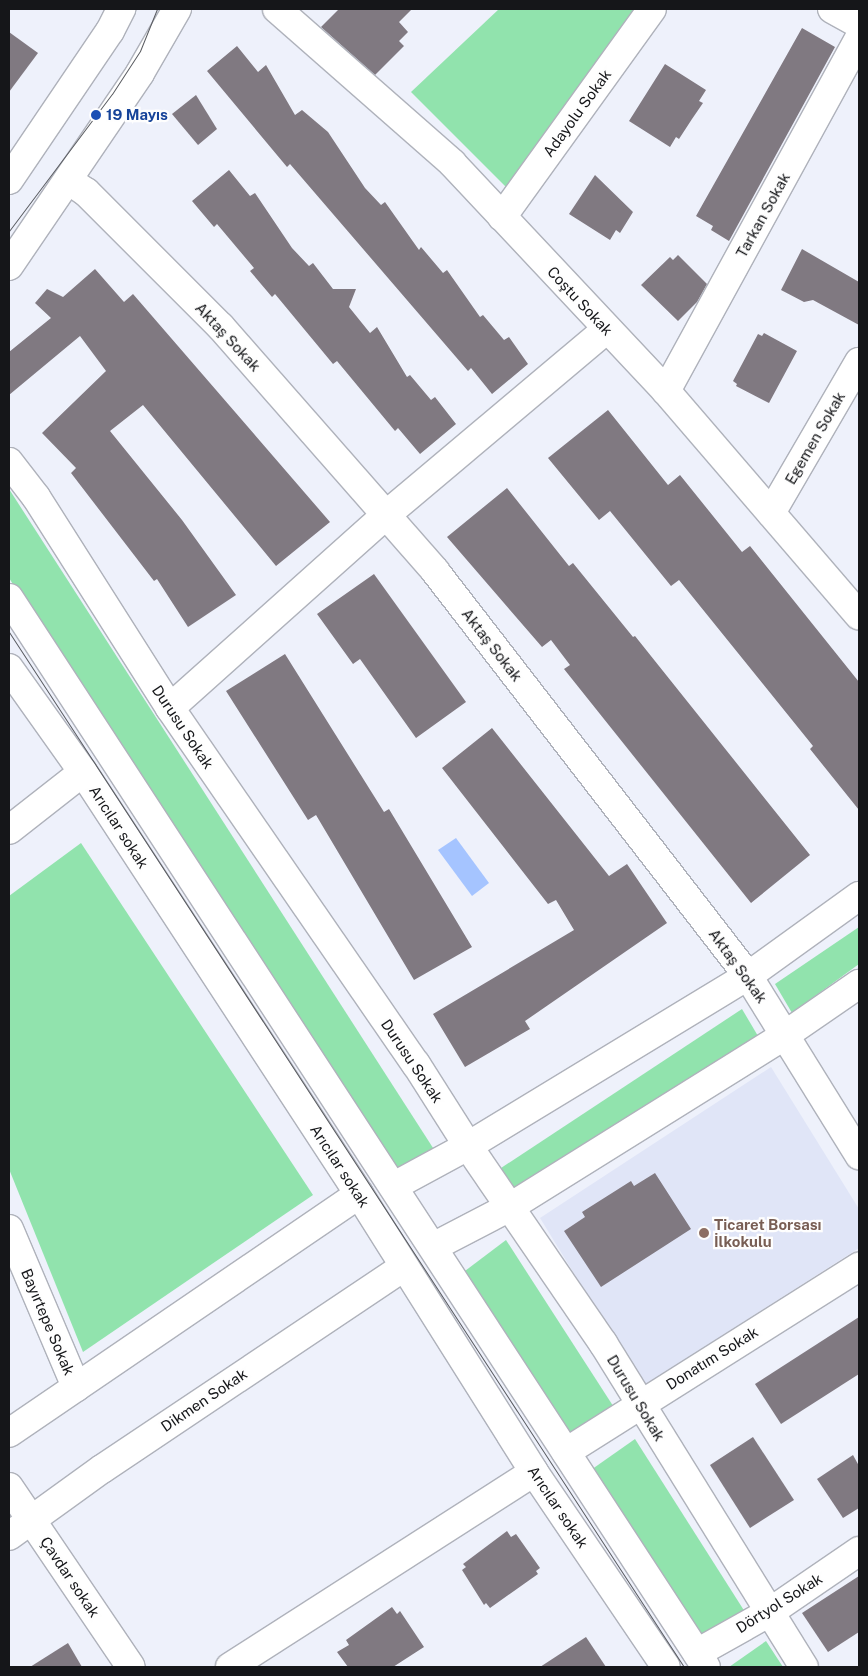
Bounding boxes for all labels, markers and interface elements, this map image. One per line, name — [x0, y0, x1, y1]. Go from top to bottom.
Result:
street label: Adayolu Sokak — [539, 66, 615, 160]
place label: 19 Mayıs — [106, 106, 168, 124]
marker: 19 Mayıs — [90, 109, 102, 121]
street label: Tarkan Sokak — [732, 169, 794, 261]
street label: Coştu Sokak — [543, 263, 617, 339]
street label: Aktaş Sokak — [192, 299, 264, 375]
street label: Egemen Sokak — [781, 388, 849, 488]
street label: Aktaş Sokak — [458, 605, 526, 685]
street label: Durusu Sokak — [148, 682, 218, 772]
street label: Arıcılar sokak — [86, 782, 152, 872]
street label: Aktaş Sokak — [705, 925, 771, 1007]
street label: Durusu Sokak — [377, 1016, 447, 1106]
street label: Arıcılar sokak — [307, 1121, 373, 1211]
place label: Ticaret Borsası İlkokulu — [714, 1215, 822, 1250]
marker: Ticaret Borsası İlkokulu — [698, 1227, 710, 1239]
street label: Bayırtepe Sokak — [17, 1266, 79, 1378]
street label: Donatım Sokak — [663, 1323, 761, 1393]
street label: Durusu Sokak — [603, 1352, 669, 1444]
street label: Dikmen Sokak — [158, 1365, 250, 1435]
street label: Arıcılar sokak — [524, 1462, 592, 1552]
street label: Çavdar sokak — [36, 1533, 104, 1621]
street label: Dörtyol Sokak — [733, 1569, 825, 1637]

